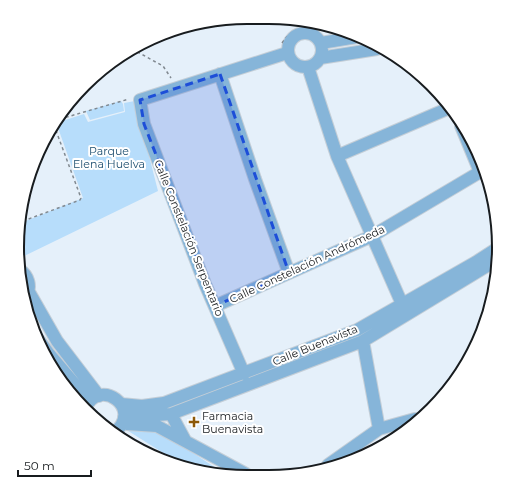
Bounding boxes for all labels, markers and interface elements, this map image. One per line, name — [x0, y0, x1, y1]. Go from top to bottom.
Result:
park label: Parque Elena Huelva — [73, 144, 145, 171]
street label: Calle Constelación Serpentario — [151, 158, 227, 318]
street label: Calle Constelación Andrómeda — [227, 222, 387, 306]
street label: Calle Buenavista — [270, 321, 360, 369]
place label: Farmacia Buenavista — [202, 409, 263, 436]
marker: Farmacia Buenavista — [189, 417, 199, 427]
scale bar — [18, 452, 91, 478]
text: 50 m — [24, 458, 55, 473]

